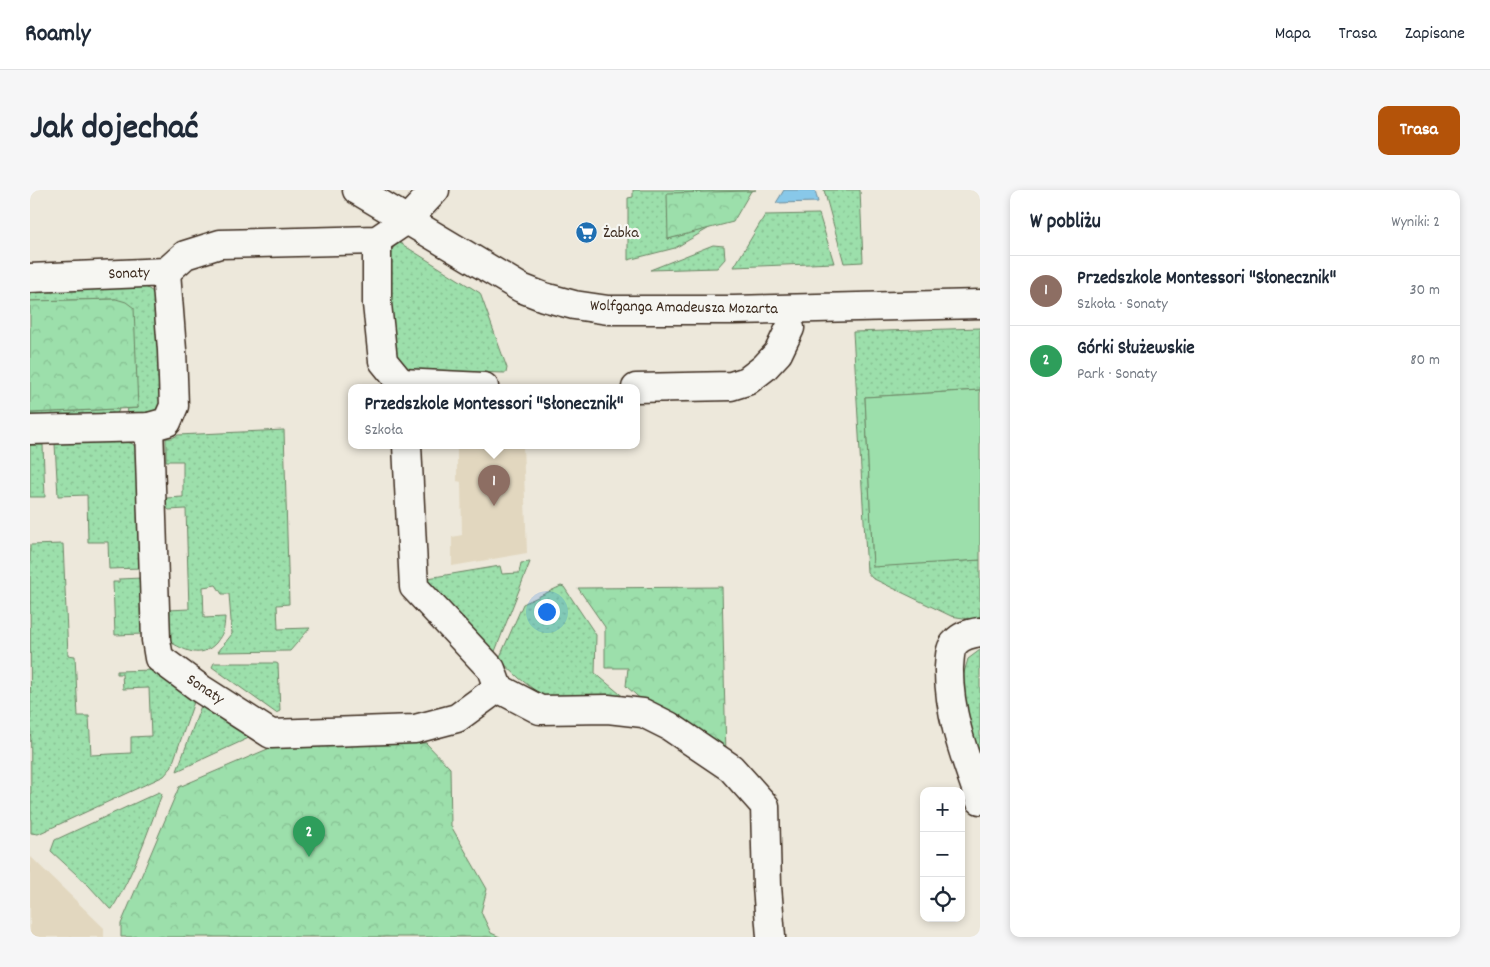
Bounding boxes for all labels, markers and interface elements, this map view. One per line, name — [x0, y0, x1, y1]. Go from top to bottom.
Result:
text: Roamly — [25, 18, 91, 52]
text: Mapa — [1275, 22, 1310, 47]
text: Trasa — [1338, 22, 1377, 47]
text: Zapisane — [1405, 22, 1465, 47]
text: Jak dojechać — [30, 105, 199, 155]
button: Trasa — [1378, 106, 1460, 155]
text: W pobliżu — [1030, 208, 1101, 238]
text: Wyniki: 2 — [1391, 211, 1440, 234]
supermarket icon: Żabka — [575, 221, 599, 245]
place label: Żabka — [603, 222, 639, 245]
street label: Sonaty — [108, 262, 151, 286]
text: Przedszkole Montessori "Słonecznik" — [1077, 266, 1336, 293]
text: 1 — [1044, 279, 1048, 302]
text: 30 m — [1410, 279, 1440, 302]
text: Szkoła · Sonaty — [1077, 293, 1168, 316]
street label: Wolfganga Amadeusza Mozarta — [590, 295, 779, 321]
text: Górki Służewskie — [1077, 336, 1195, 363]
text: 2 — [1043, 349, 1050, 372]
text: 80 m — [1410, 349, 1440, 372]
text: Park · Sonaty — [1077, 363, 1157, 386]
popup — [348, 384, 640, 449]
text: Przedszkole Montessori "Słonecznik" — [364, 392, 624, 419]
text: Szkoła — [364, 419, 403, 442]
pin: 1 — [478, 465, 510, 506]
your location — [534, 599, 560, 625]
street label: Sonaty — [181, 669, 229, 711]
map controls — [920, 787, 965, 922]
button: + — [920, 787, 965, 832]
pin: 2 — [293, 816, 325, 857]
button: − — [920, 832, 965, 877]
button: locate — [920, 877, 965, 922]

